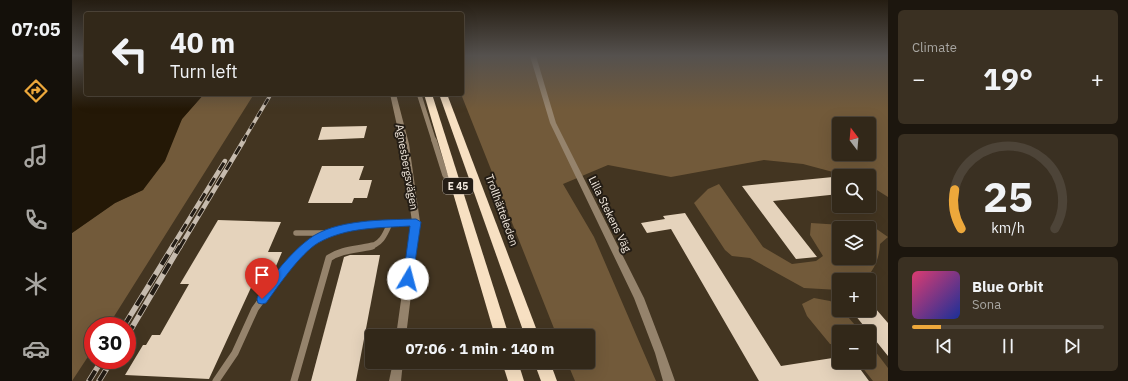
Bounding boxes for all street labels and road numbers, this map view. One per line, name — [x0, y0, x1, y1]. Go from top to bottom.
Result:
street label: Agnesbergsvägen — [393, 123, 421, 211]
street label: Trollhätteleden — [483, 172, 521, 248]
street label: Lilla Stekens Väg — [586, 174, 635, 254]
road number: E 45 — [443, 178, 473, 194]

